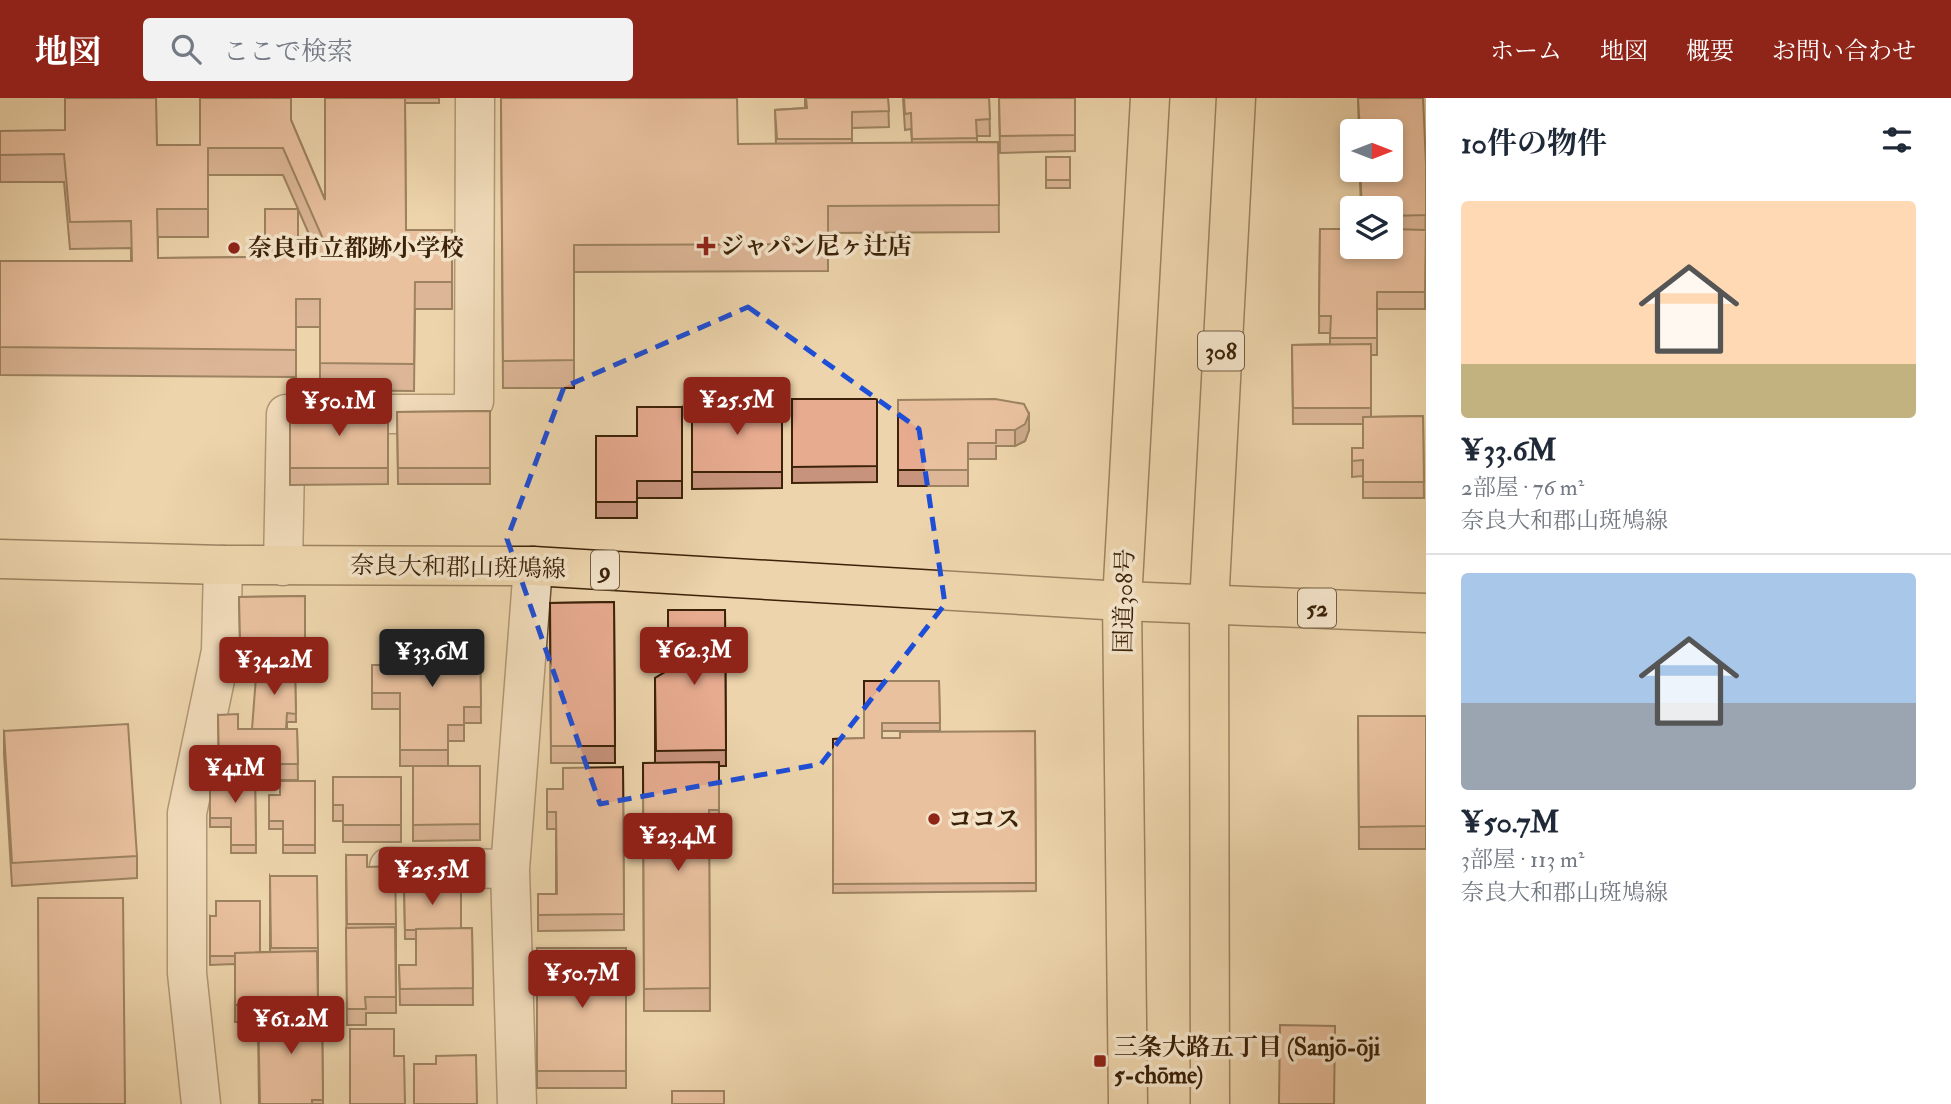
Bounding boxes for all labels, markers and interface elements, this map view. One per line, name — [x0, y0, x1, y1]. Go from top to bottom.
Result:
search box — [143, 18, 633, 81]
icon: search — [167, 30, 205, 68]
text: 地図 — [35, 32, 101, 73]
text: ここで検索 — [223, 36, 353, 68]
text: ホーム — [1490, 36, 1562, 67]
text: 地図 — [1600, 36, 1648, 67]
text: 概要 — [1686, 36, 1734, 67]
text: お問い合わせ — [1772, 36, 1916, 67]
north arrow — [1340, 119, 1404, 182]
map controls — [1340, 119, 1403, 259]
icon: filters — [1878, 121, 1916, 159]
text: 10件の物件 — [1461, 125, 1607, 162]
button: layers — [1340, 196, 1403, 259]
place label: ジャパン尼ヶ辻店 — [720, 231, 912, 262]
place label: 奈良市立都跡小学校 — [248, 233, 464, 264]
marker: ジャパン尼ヶ辻店 — [698, 238, 714, 254]
marker: 奈良市立都跡小学校 — [226, 240, 242, 256]
icon: home — [1626, 246, 1752, 372]
road number: 308 — [1198, 332, 1244, 370]
pin: ¥50.1M — [282, 378, 396, 438]
pin: ¥25.5M — [680, 378, 794, 437]
text: ¥25.5M — [699, 385, 775, 414]
text: ¥50.1M — [302, 386, 376, 415]
text: ¥33.6M — [1461, 432, 1557, 469]
text: 2部屋 · 76 m² — [1461, 473, 1584, 502]
text: 奈良大和郡山斑鳩線 — [1461, 506, 1668, 535]
street label: 国道308号 — [1108, 548, 1141, 654]
street label: 奈良大和郡山斑鳩線 — [350, 550, 566, 585]
road number: 9 — [591, 550, 619, 590]
road number: 52 — [1298, 588, 1336, 628]
icon: home — [1626, 618, 1752, 744]
pin: ¥62.3M — [637, 628, 751, 687]
pin: ¥33.6M — [375, 630, 489, 689]
text: ¥62.3M — [656, 635, 732, 664]
text: ¥33.6M — [395, 637, 469, 666]
pin: ¥34.2M — [217, 638, 331, 697]
text: ¥34.2M — [235, 645, 313, 674]
pin: ¥41M — [194, 746, 276, 805]
text: ¥41M — [205, 753, 265, 782]
place label: ココス — [948, 804, 1020, 835]
text: ¥50.7M — [1461, 804, 1559, 841]
marker: ココス — [926, 811, 942, 827]
pin: ¥23.4M — [621, 814, 735, 873]
text: ¥23.4M — [639, 821, 717, 850]
text: 3部屋 · 113 m² — [1461, 845, 1584, 874]
pin: ¥25.5M — [375, 848, 489, 907]
text: ¥25.5M — [394, 855, 470, 884]
text: 奈良大和郡山斑鳩線 — [1461, 878, 1668, 907]
pin: ¥50.7M — [525, 950, 639, 1010]
text: ¥50.7M — [544, 958, 620, 987]
pin: ¥61.2M — [234, 996, 348, 1056]
text: ¥61.2M — [253, 1004, 329, 1033]
place label: 三条大路五丁目 (Sanjō-ōji 5-chōme) — [1114, 1032, 1381, 1091]
marker: 三条大路五丁目 (Sanjō-ōji 5-chōme) — [1092, 1053, 1108, 1069]

